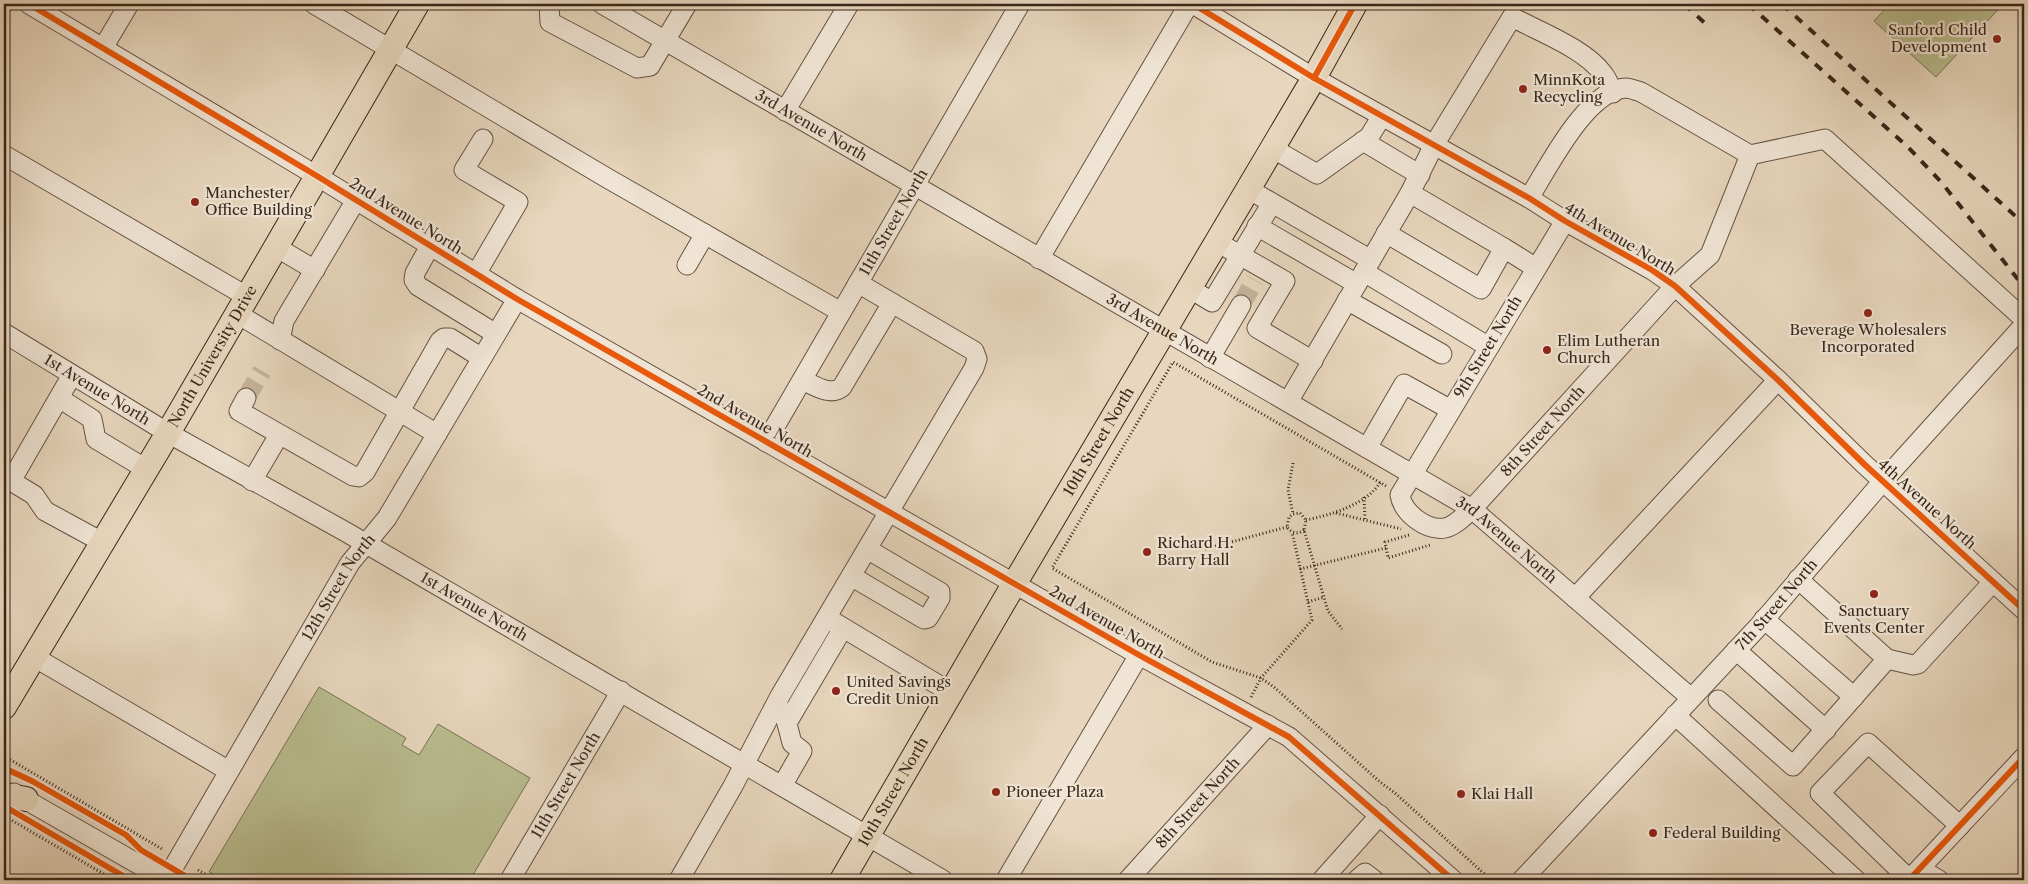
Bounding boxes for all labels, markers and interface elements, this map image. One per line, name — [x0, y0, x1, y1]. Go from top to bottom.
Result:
place label: Sanford Child Development — [1888, 20, 1988, 56]
marker: Sanford Child Development — [1991, 33, 2003, 45]
place label: MinnKota Recycling — [1533, 70, 1605, 106]
marker: MinnKota Recycling — [1517, 83, 1529, 95]
street label: 3rd Avenue North — [752, 85, 872, 165]
street label: 11th Street North — [855, 165, 932, 279]
street label: 2nd Avenue North — [346, 173, 467, 258]
place label: Manchester Office Building — [205, 183, 312, 219]
marker: Manchester Office Building — [189, 196, 201, 208]
street label: 4th Avenue North — [1561, 198, 1680, 280]
street label: North University Drive — [163, 282, 261, 430]
street label: 3rd Avenue North — [1103, 289, 1223, 369]
street label: 9th Street North — [1450, 292, 1526, 401]
marker: Beverage Wholesalers Incorporated — [1862, 307, 1874, 319]
place label: Beverage Wholesalers Incorporated — [1790, 320, 1946, 356]
place label: Elim Lutheran Church — [1557, 331, 1661, 367]
marker: Elim Lutheran Church — [1541, 344, 1553, 356]
street label: 1st Avenue North — [41, 350, 154, 429]
street label: 2nd Avenue North — [694, 380, 817, 462]
street label: 8th Street North — [1496, 381, 1589, 480]
street label: 10th Street North — [1059, 383, 1138, 499]
street label: 4th Avenue North — [1874, 454, 1981, 553]
street label: 3rd Avenue North — [1453, 492, 1562, 588]
street label: 12th Street North — [297, 529, 379, 643]
place label: Richard H. Barry Hall — [1157, 533, 1234, 569]
marker: Richard H. Barry Hall — [1141, 546, 1153, 558]
street label: 7th Street North — [1731, 554, 1821, 654]
street label: 1st Avenue North — [417, 568, 532, 645]
street label: 2nd Avenue North — [1046, 581, 1169, 663]
marker: Sanctuary Events Center — [1868, 588, 1880, 600]
place label: Sanctuary Events Center — [1824, 601, 1925, 637]
place label: United Savings Credit Union — [846, 672, 951, 708]
marker: United Savings Credit Union — [830, 685, 842, 697]
street label: 11th Street North — [527, 728, 604, 842]
street label: 10th Street North — [854, 733, 932, 850]
street label: 8th Street North — [1151, 752, 1244, 852]
place label: Pioneer Plaza — [1006, 782, 1104, 801]
place label: Klai Hall — [1471, 784, 1534, 803]
marker: Pioneer Plaza — [990, 786, 1002, 798]
marker: Klai Hall — [1455, 788, 1467, 800]
place label: Federal Building — [1663, 823, 1780, 842]
marker: Federal Building — [1647, 827, 1659, 839]

